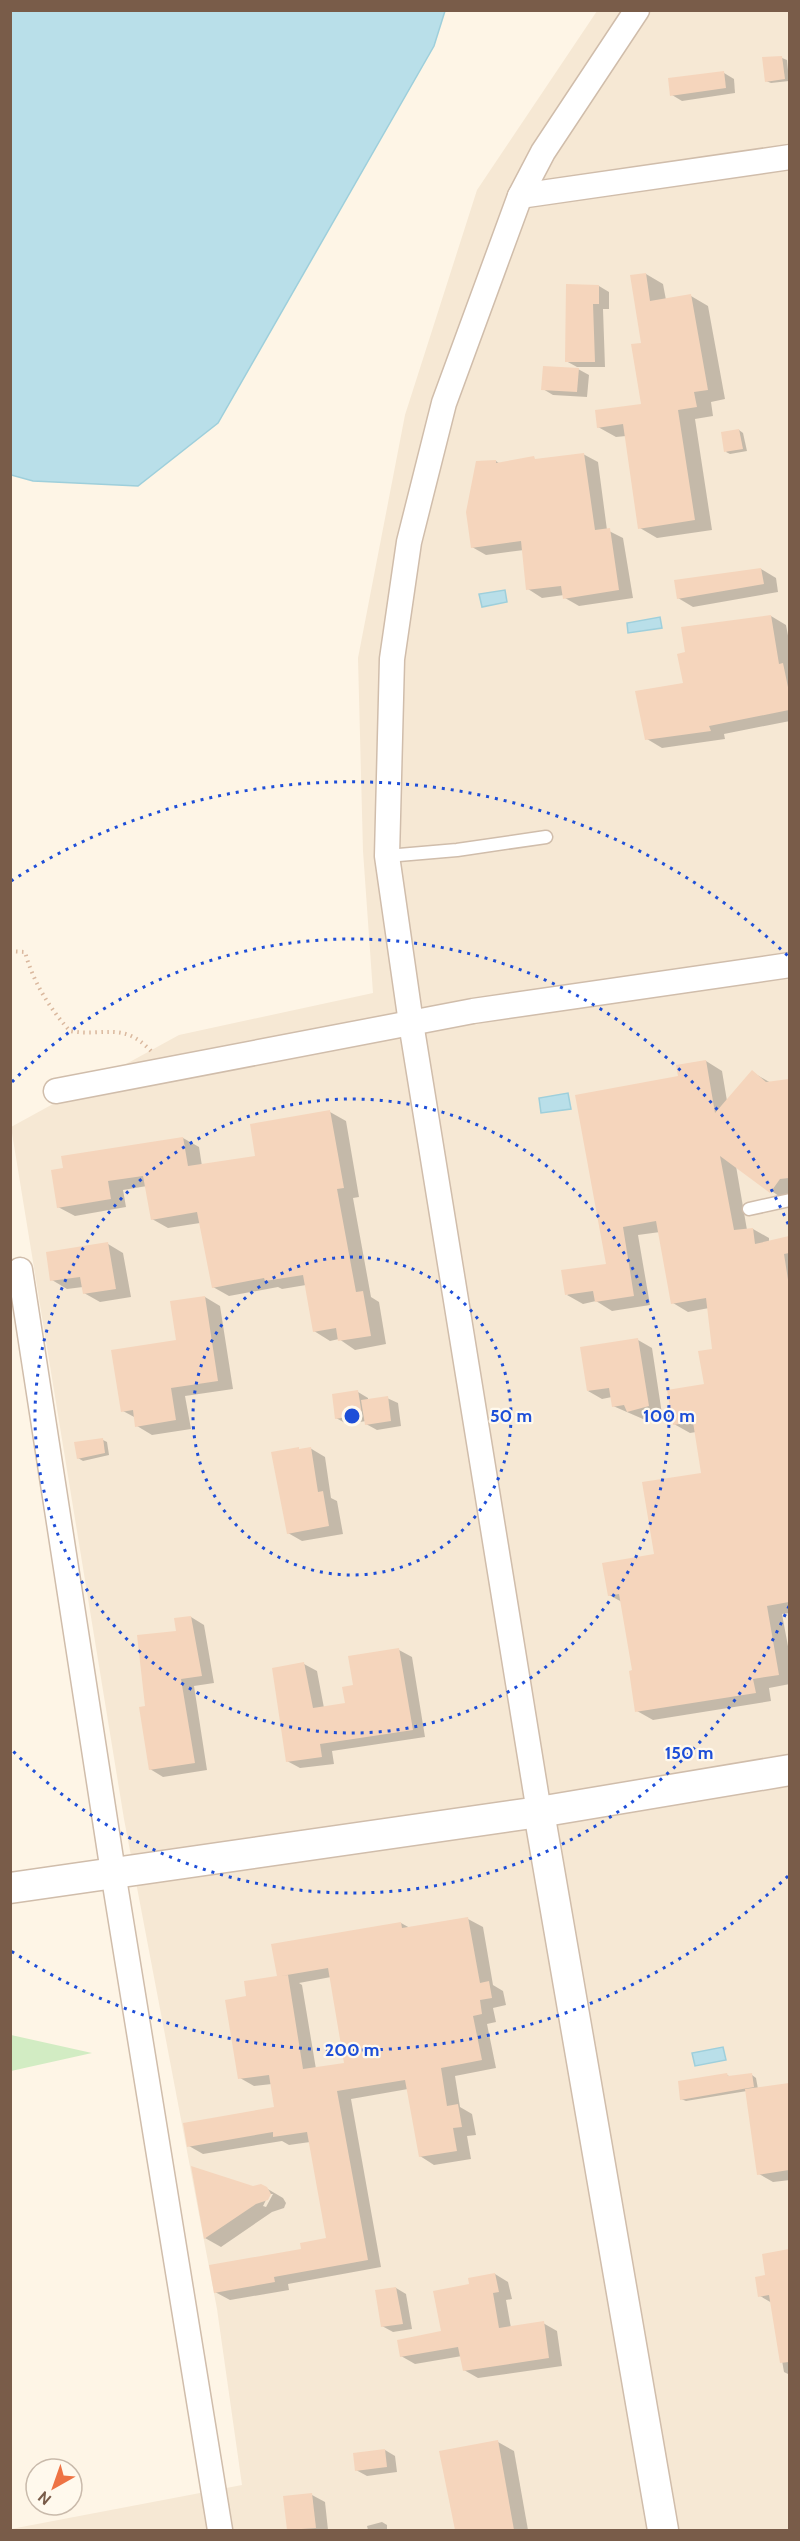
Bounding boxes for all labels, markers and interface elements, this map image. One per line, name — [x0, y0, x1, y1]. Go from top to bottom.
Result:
text: 50 m — [490, 1405, 532, 1427]
text: 100 m — [643, 1405, 695, 1427]
centre of rings — [342, 1406, 362, 1426]
text: 150 m — [665, 1742, 713, 1764]
text: 200 m — [325, 2039, 379, 2061]
north arrow — [24, 2457, 84, 2517]
text: N — [34, 2487, 55, 2509]

